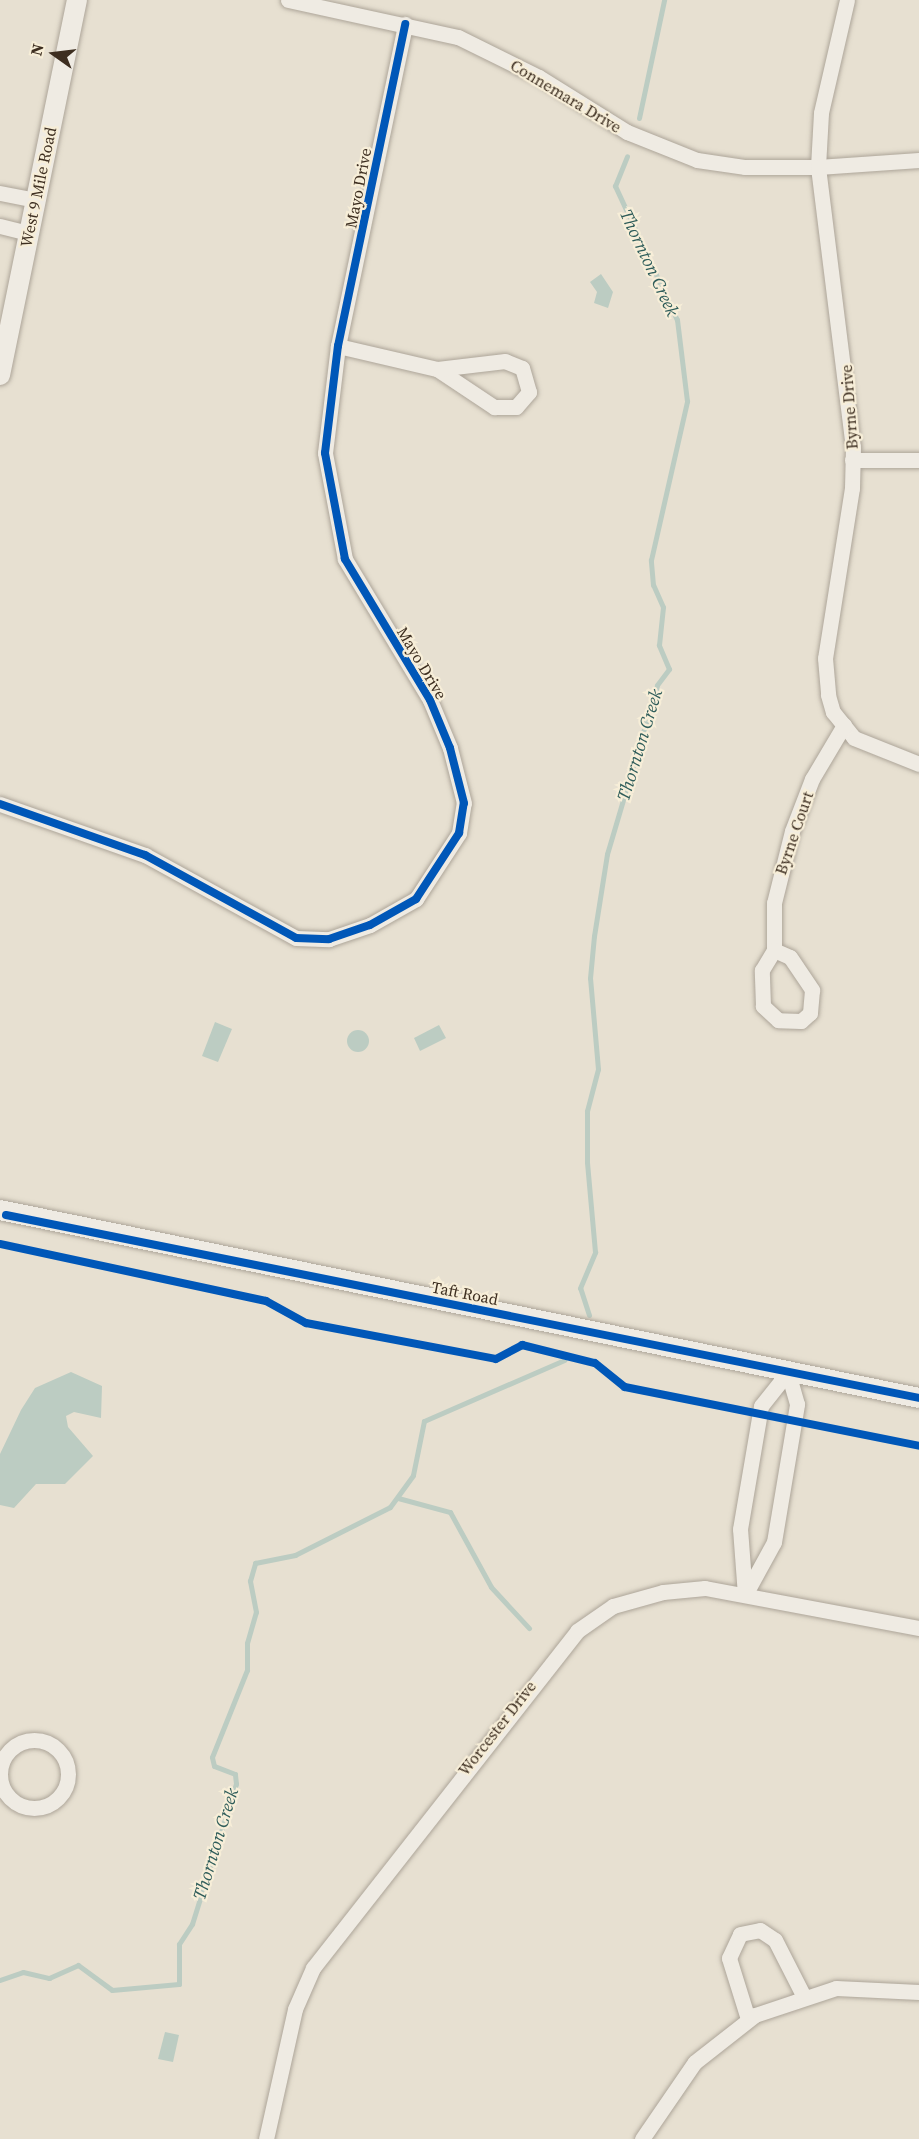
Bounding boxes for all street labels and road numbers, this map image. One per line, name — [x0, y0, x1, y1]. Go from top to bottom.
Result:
street label: Connemara Drive — [507, 55, 625, 137]
street label: West 9 Mile Road — [16, 125, 60, 249]
street label: Mayo Drive — [341, 146, 375, 230]
street label: Byrne Drive — [836, 364, 862, 450]
street label: Mayo Drive — [393, 623, 451, 703]
street label: Byrne Court — [771, 789, 817, 877]
street label: Taft Road — [430, 1277, 500, 1309]
street label: Worcester Drive — [454, 1677, 540, 1779]

